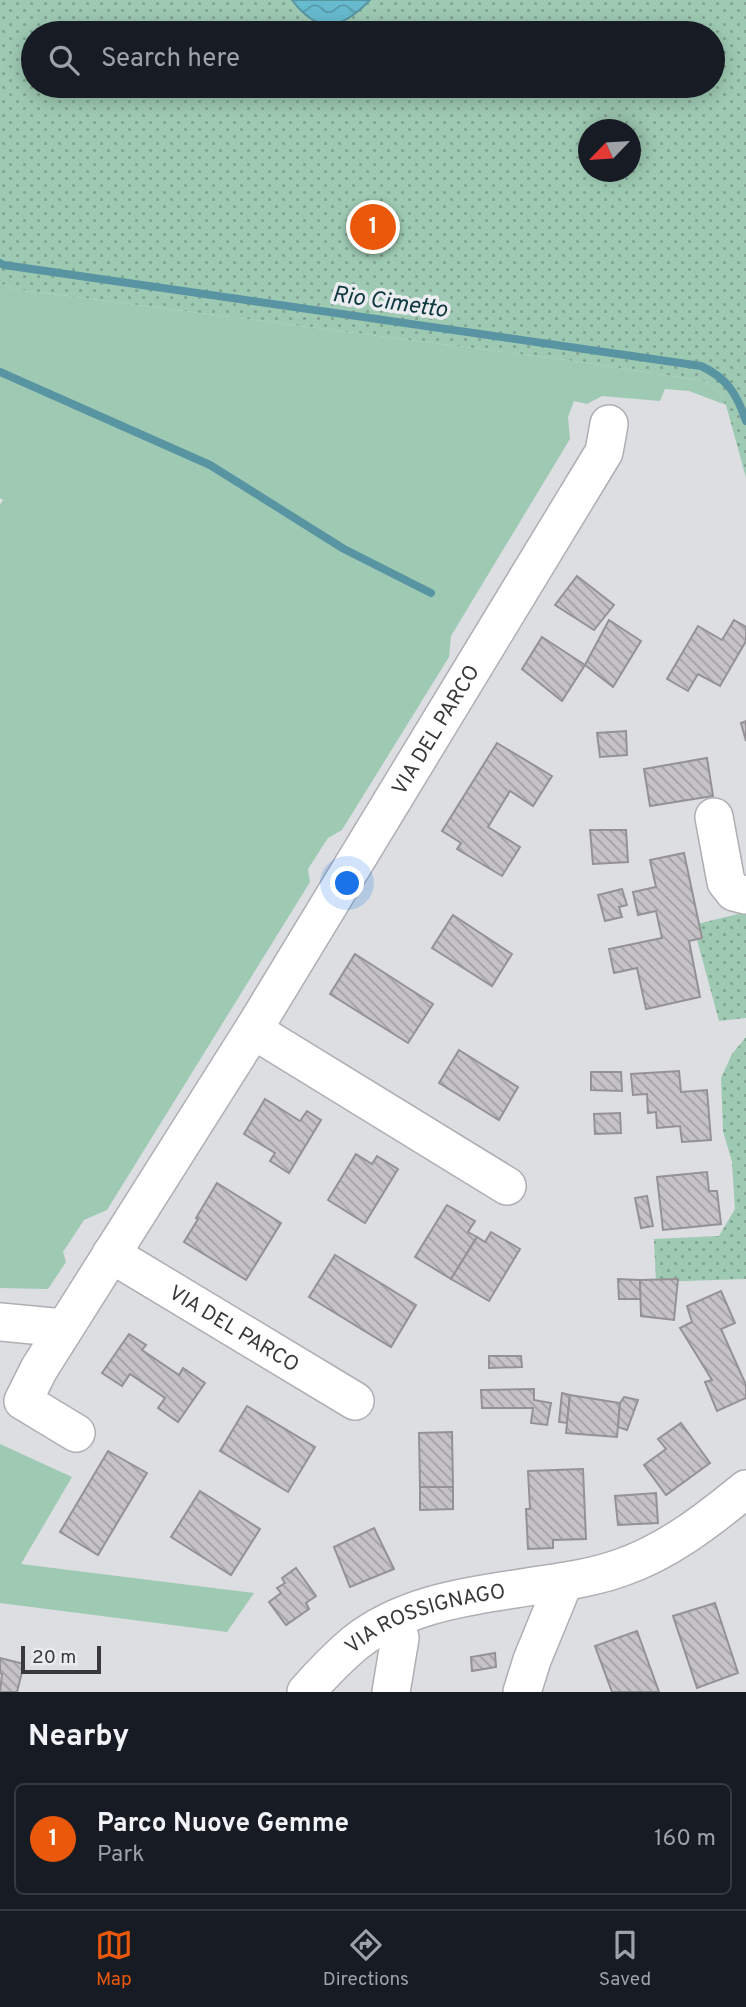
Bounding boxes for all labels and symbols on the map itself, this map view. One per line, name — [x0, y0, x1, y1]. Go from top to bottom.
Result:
north arrow — [578, 119, 641, 182]
pin: 1 — [350, 201, 396, 253]
water label: Rio Cimetto — [330, 281, 450, 326]
street label: VIA DEL PARCO — [387, 660, 487, 801]
your location — [330, 866, 364, 900]
street label: VIA DEL PARCO — [163, 1280, 304, 1379]
street label: VIA ROSSIGNAGO — [340, 1579, 507, 1661]
scale bar — [21, 1643, 102, 1675]

